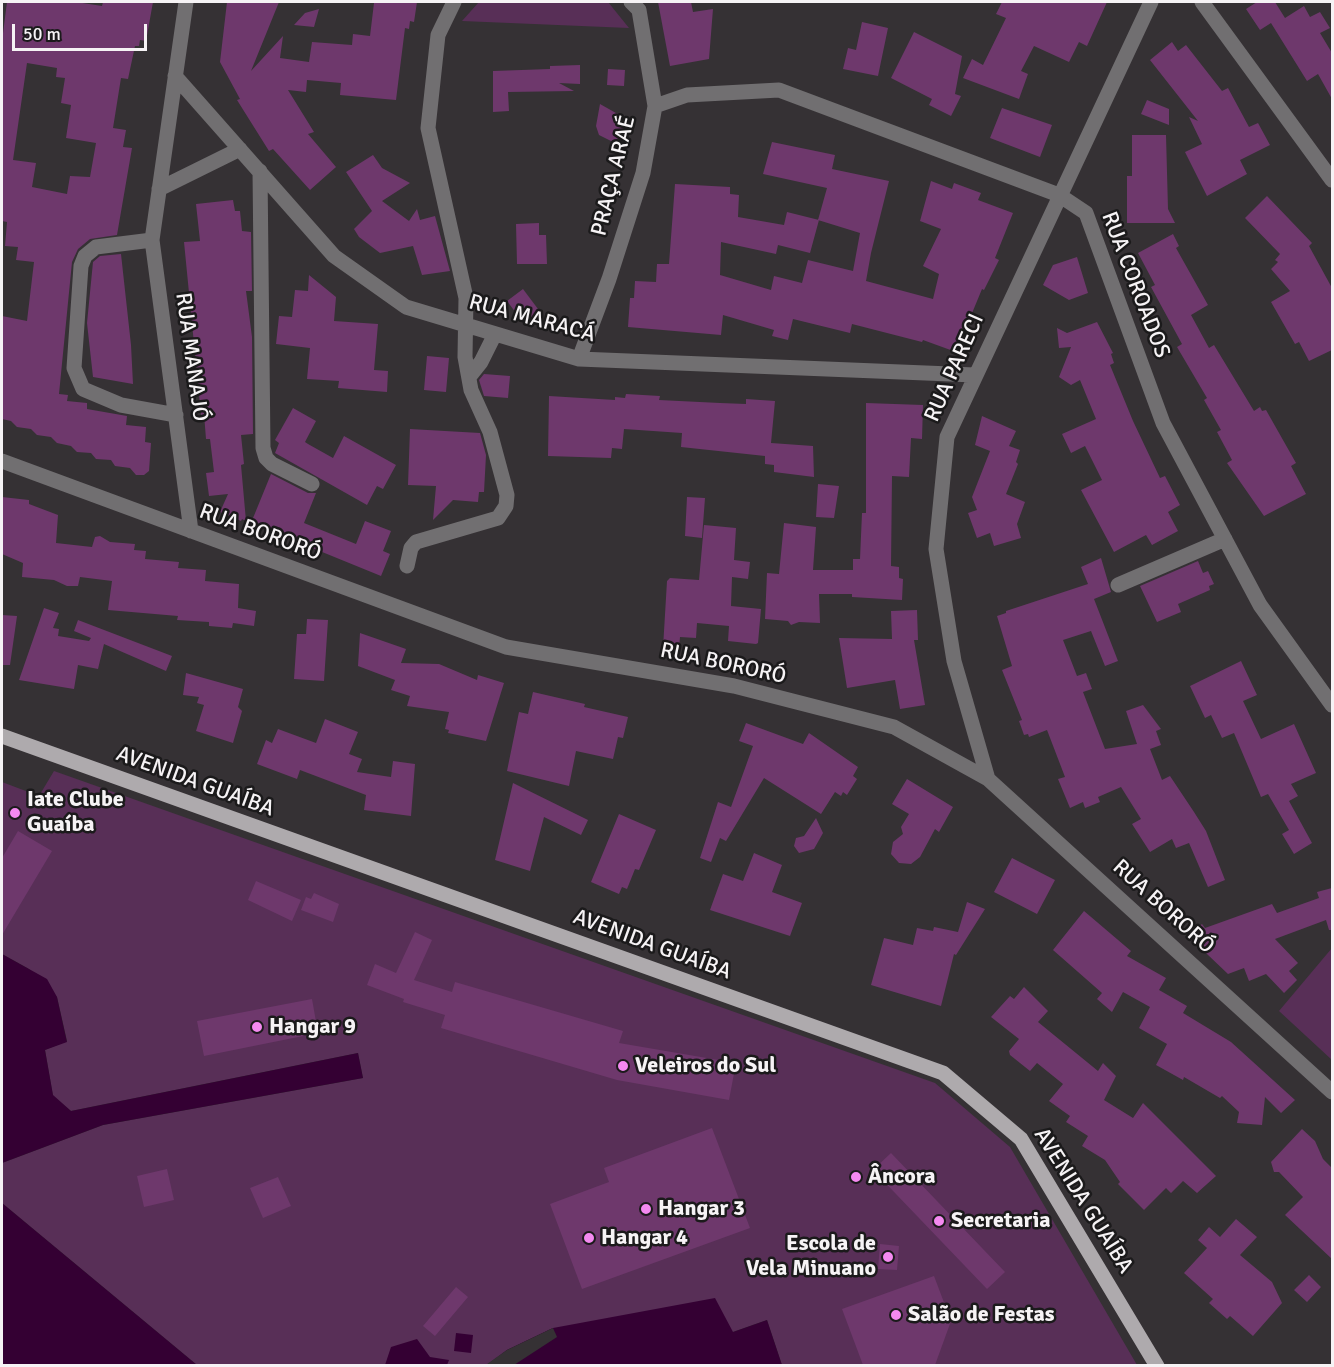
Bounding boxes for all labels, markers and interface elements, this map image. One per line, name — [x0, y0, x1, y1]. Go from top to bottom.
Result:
scale bar — [15, 12, 150, 50]
text: 50 m — [23, 23, 61, 45]
street label: PRAÇA ARAÉ — [586, 113, 642, 239]
street label: RUA COROADOS — [1095, 208, 1175, 362]
street label: RUA MARACÁ — [466, 289, 598, 349]
street label: RUA MANAJÓ — [169, 291, 213, 423]
street label: RUA PARECI — [919, 310, 991, 426]
street label: RUA BORORÓ — [195, 499, 325, 567]
street label: RUA BORORÓ — [658, 638, 788, 690]
street label: AVENIDA GUAÍBA — [112, 741, 278, 823]
place label: Iate Clube Guaíba — [27, 787, 124, 838]
marker: Iate Clube Guaíba — [8, 806, 22, 820]
street label: RUA BORORÓ — [1107, 854, 1219, 960]
street label: AVENIDA GUAÍBA — [569, 904, 735, 986]
place label: Hangar 9 — [269, 1014, 356, 1040]
marker: Hangar 9 — [250, 1020, 264, 1034]
place label: Veleiros do Sul — [635, 1053, 776, 1079]
marker: Veleiros do Sul — [616, 1059, 630, 1073]
street label: AVENIDA GUAÍBA — [1028, 1124, 1138, 1278]
place label: Âncora — [868, 1164, 936, 1190]
marker: Âncora — [849, 1170, 863, 1184]
place label: Hangar 3 — [658, 1196, 745, 1222]
marker: Hangar 3 — [639, 1202, 653, 1216]
place label: Secretaria — [951, 1208, 1050, 1234]
marker: Secretaria — [932, 1214, 946, 1228]
place label: Hangar 4 — [601, 1225, 688, 1251]
marker: Hangar 4 — [582, 1231, 596, 1245]
place label: Escola de Vela Minuano — [746, 1231, 876, 1282]
marker: Escola de Vela Minuano — [881, 1250, 895, 1264]
place label: Salão de Festas — [908, 1302, 1055, 1328]
marker: Salão de Festas — [889, 1308, 903, 1322]

